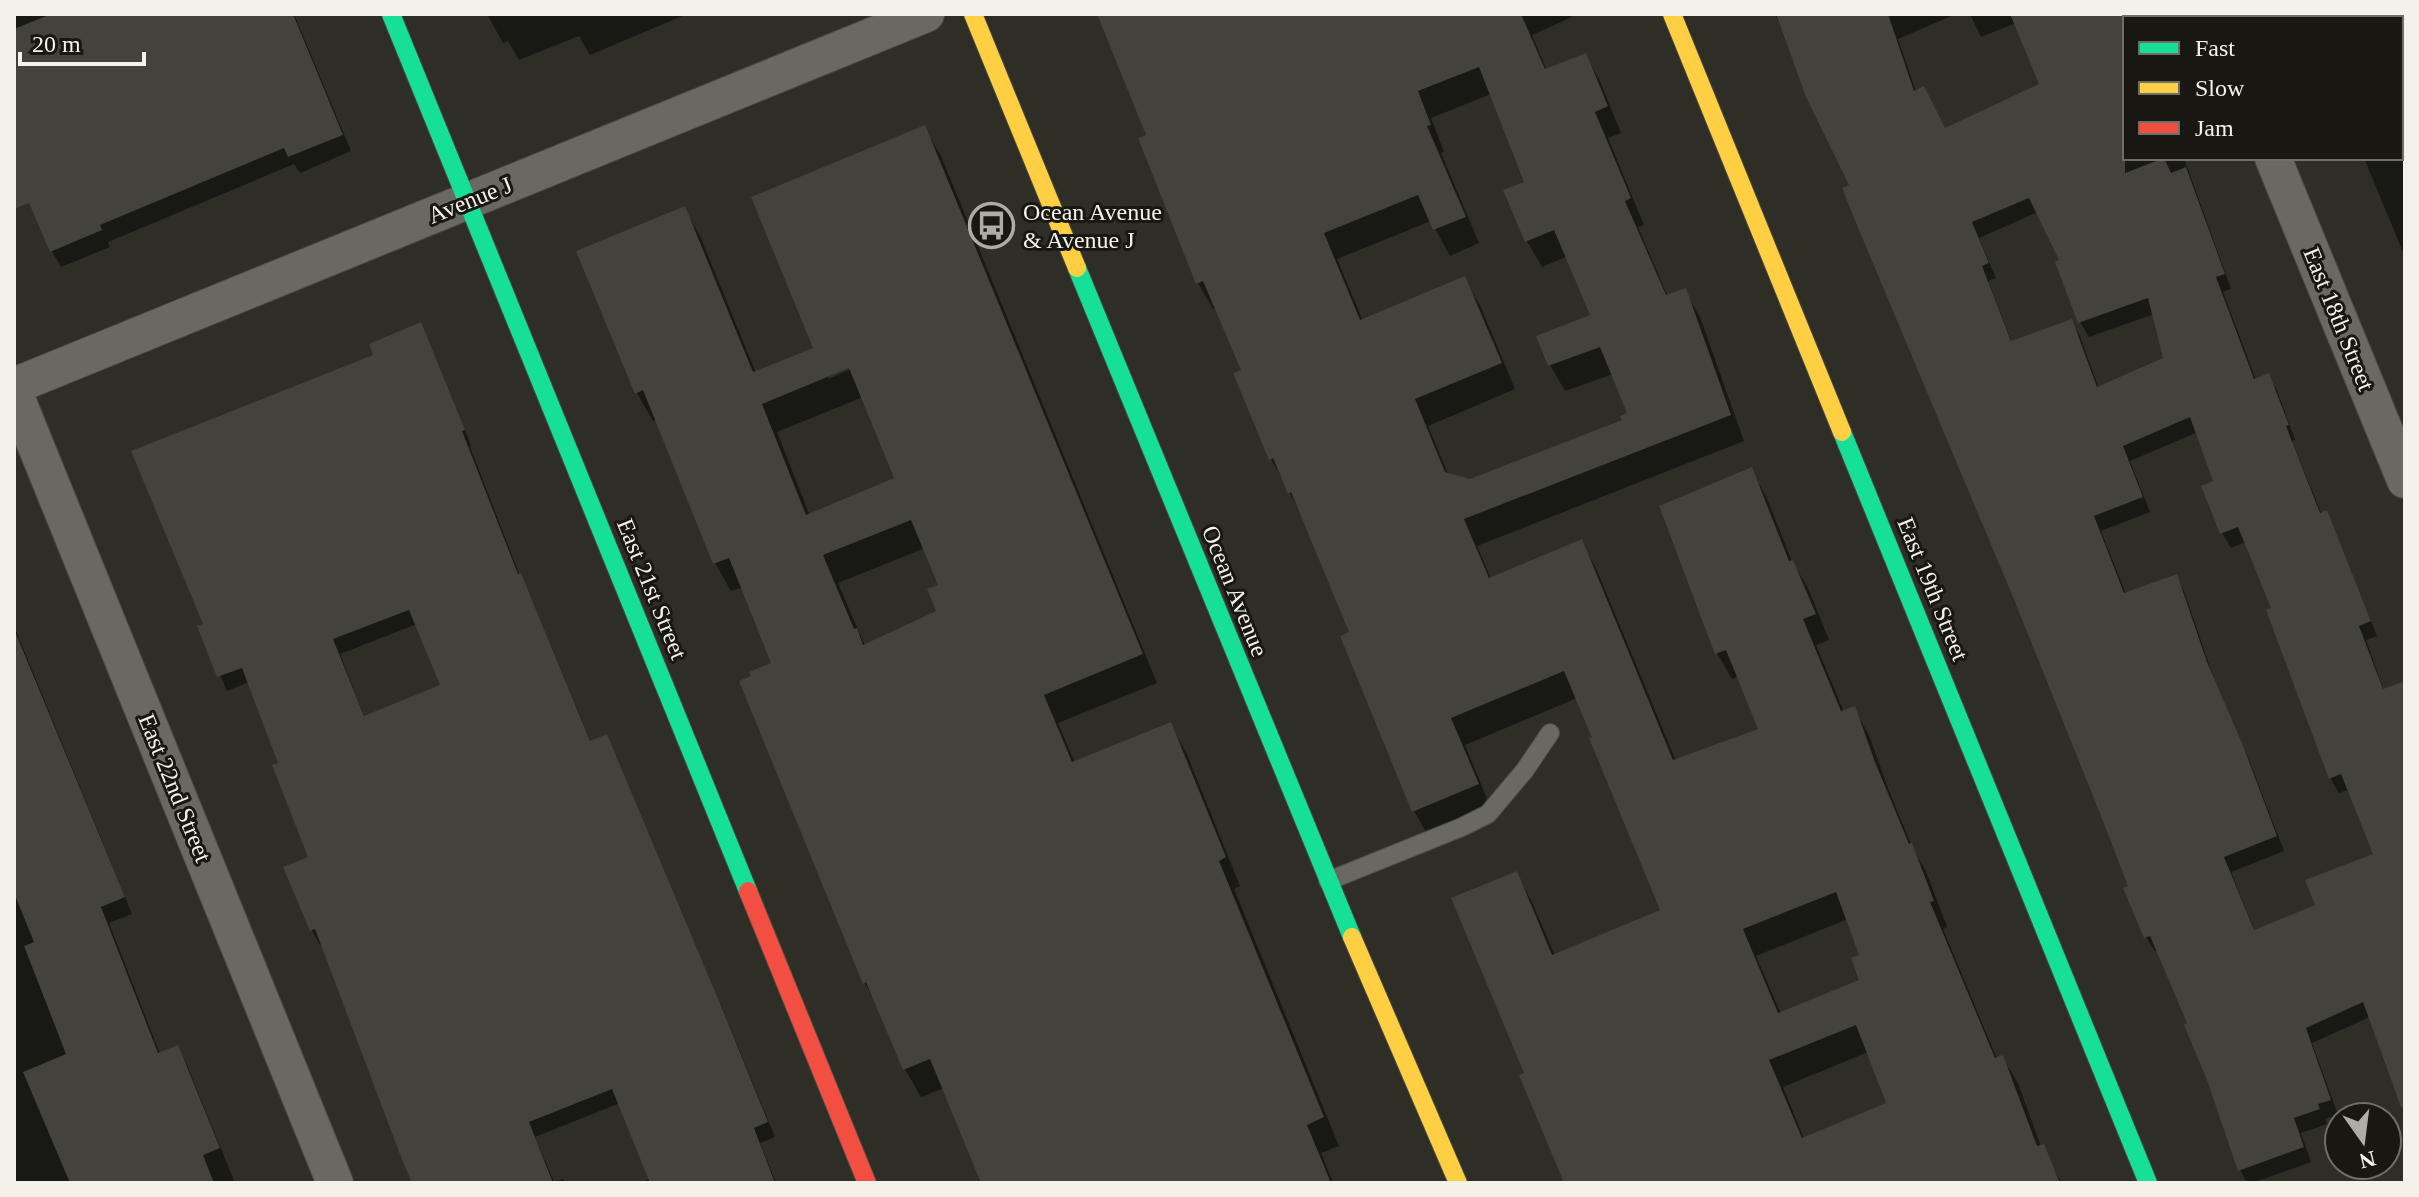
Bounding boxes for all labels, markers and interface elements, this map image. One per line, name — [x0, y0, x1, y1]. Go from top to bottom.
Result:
scale bar — [20, 16, 144, 66]
legend — [2123, 16, 2403, 160]
text: 20 m — [32, 31, 81, 57]
text: Fast — [2195, 35, 2235, 61]
text: Slow — [2195, 75, 2245, 101]
text: Jam — [2195, 115, 2234, 141]
street label: Avenue J — [424, 171, 516, 229]
place label: Ocean Avenue & Avenue J — [1023, 199, 1162, 253]
bus stop icon: Ocean Avenue & Avenue J — [968, 202, 1016, 250]
street label: East 18th Street — [2298, 244, 2380, 395]
street label: East 19th Street — [1892, 514, 1974, 665]
street label: East 21st Street — [612, 515, 692, 663]
street label: Ocean Avenue — [1197, 522, 1273, 660]
street label: East 22nd Street — [133, 710, 217, 866]
north arrow — [2323, 1101, 2403, 1181]
text: N — [2357, 1146, 2378, 1174]

